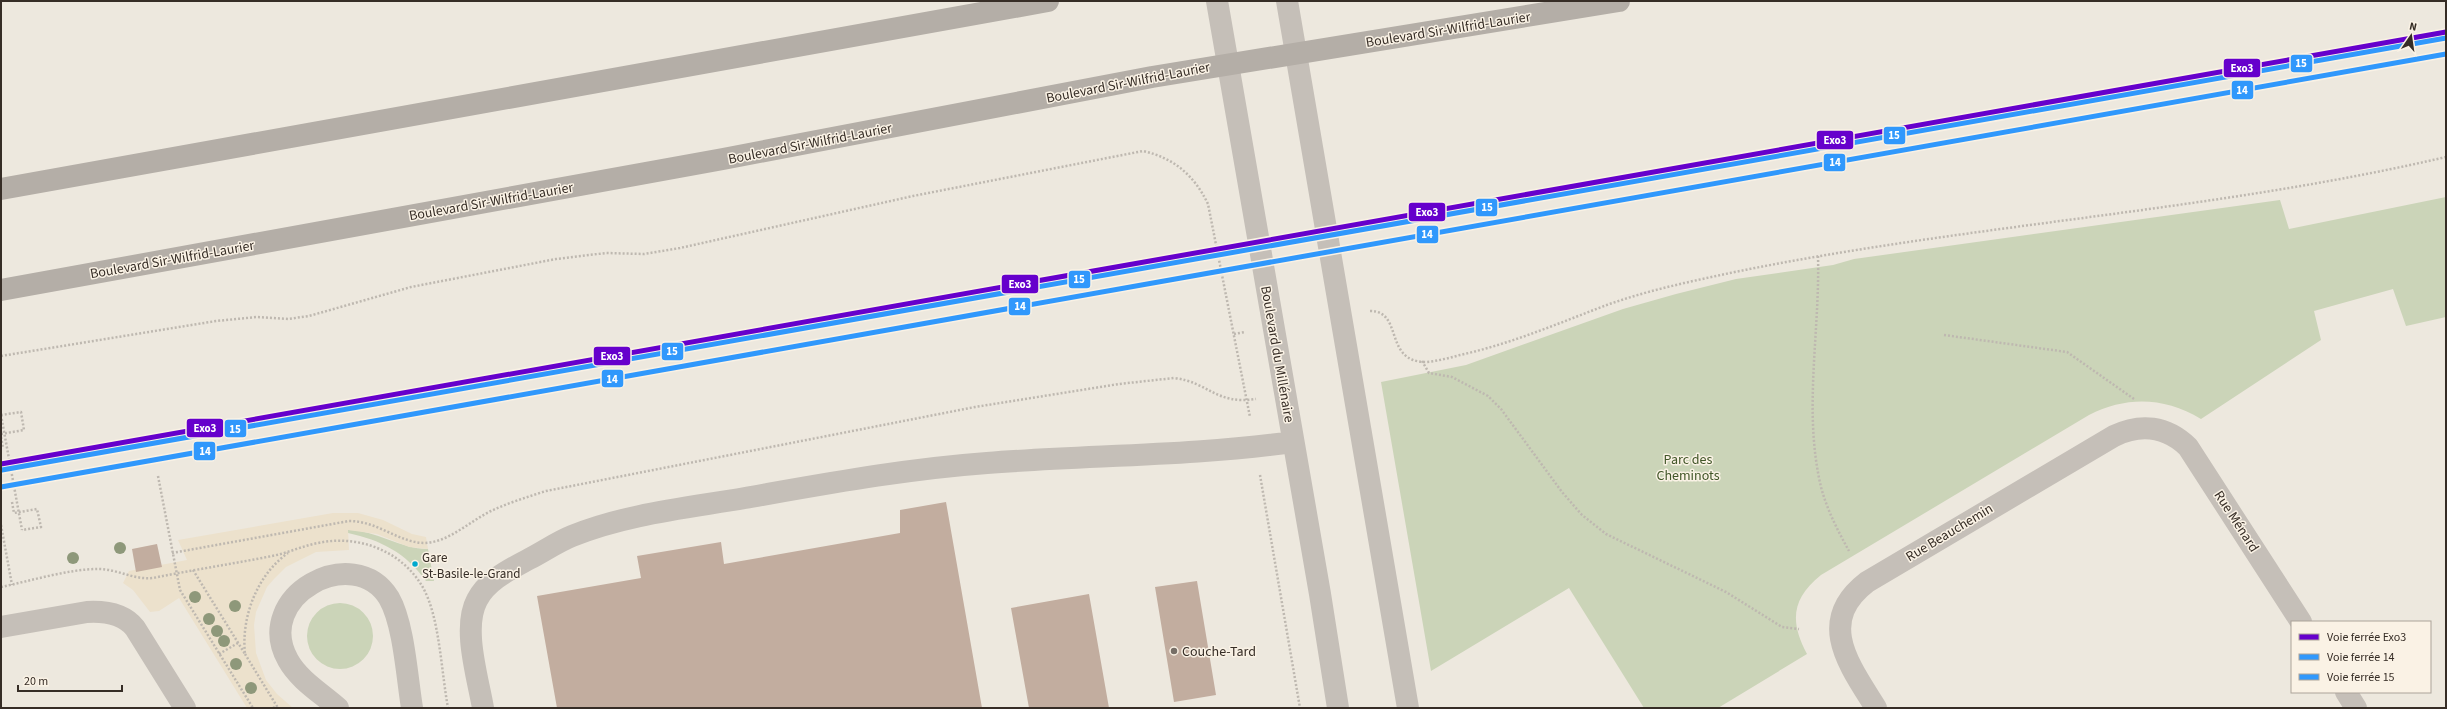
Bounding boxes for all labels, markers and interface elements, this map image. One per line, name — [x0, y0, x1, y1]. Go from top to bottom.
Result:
street label: Boulevard Sir-Wilfrid-Laurier — [1364, 7, 1532, 53]
north arrow — [2391, 16, 2431, 56]
text: N — [2408, 19, 2418, 35]
line badge: 15 — [2290, 54, 2313, 73]
text: 15 — [2295, 56, 2307, 71]
street label: Boulevard Sir-Wilfrid-Laurier — [1045, 57, 1212, 109]
line badge: Exo3 — [2223, 58, 2261, 78]
text: Exo3 — [2231, 61, 2254, 76]
line badge: 14 — [2231, 80, 2254, 100]
text: 14 — [2236, 83, 2248, 98]
street label: Boulevard Sir-Wilfrid-Laurier — [727, 118, 894, 170]
line badge: 15 — [1883, 126, 1906, 145]
text: 15 — [1888, 128, 1900, 143]
line badge: Exo3 — [1816, 130, 1854, 150]
text: Exo3 — [1824, 133, 1847, 148]
line badge: 14 — [1823, 153, 1846, 172]
text: 14 — [1829, 155, 1841, 170]
street label: Boulevard Sir-Wilfrid-Laurier — [407, 178, 575, 226]
line badge: 15 — [1475, 198, 1498, 217]
text: 15 — [1481, 200, 1493, 215]
line badge: Exo3 — [1408, 202, 1446, 222]
text: Exo3 — [1416, 205, 1439, 220]
line badge: 14 — [1416, 225, 1439, 244]
text: 14 — [1421, 227, 1433, 242]
street label: Boulevard Sir-Wilfrid-Laurier — [88, 236, 256, 284]
line badge: 15 — [1068, 270, 1091, 289]
text: 15 — [1073, 272, 1085, 287]
line badge: Exo3 — [1001, 274, 1039, 294]
text: Exo3 — [1009, 277, 1032, 292]
street label: Boulevard du Millénaire — [1255, 284, 1299, 424]
line badge: 14 — [1008, 297, 1031, 316]
text: 14 — [1014, 299, 1026, 314]
line badge: 15 — [661, 342, 684, 361]
text: 15 — [666, 344, 678, 359]
line badge: Exo3 — [593, 346, 631, 366]
text: Exo3 — [601, 349, 624, 364]
line badge: 14 — [601, 369, 624, 388]
text: 14 — [606, 372, 618, 387]
line badge: Exo3 — [186, 418, 224, 438]
line badge: 15 — [224, 419, 247, 438]
text: Exo3 — [194, 421, 217, 436]
text: 15 — [229, 422, 241, 437]
line badge: 14 — [193, 441, 216, 461]
text: 14 — [199, 444, 211, 459]
park label: Parc des Cheminots — [1656, 450, 1720, 486]
street label: Rue Ménard — [2209, 487, 2264, 556]
street label: Rue Beauchemin — [1902, 499, 1997, 567]
place label: Gare St-Basile-le-Grand — [422, 549, 521, 583]
marker: Gare St-Basile-le-Grand — [410, 559, 420, 569]
legend — [2291, 621, 2431, 693]
text: Voie ferrée Exo3 — [2327, 629, 2406, 646]
place label: Couche-Tard — [1182, 642, 1256, 662]
marker: Couche-Tard — [1169, 646, 1179, 656]
text: Voie ferrée 14 — [2327, 649, 2395, 666]
scale bar — [18, 667, 122, 693]
text: Voie ferrée 15 — [2327, 669, 2395, 686]
text: 20 m — [24, 673, 48, 690]

